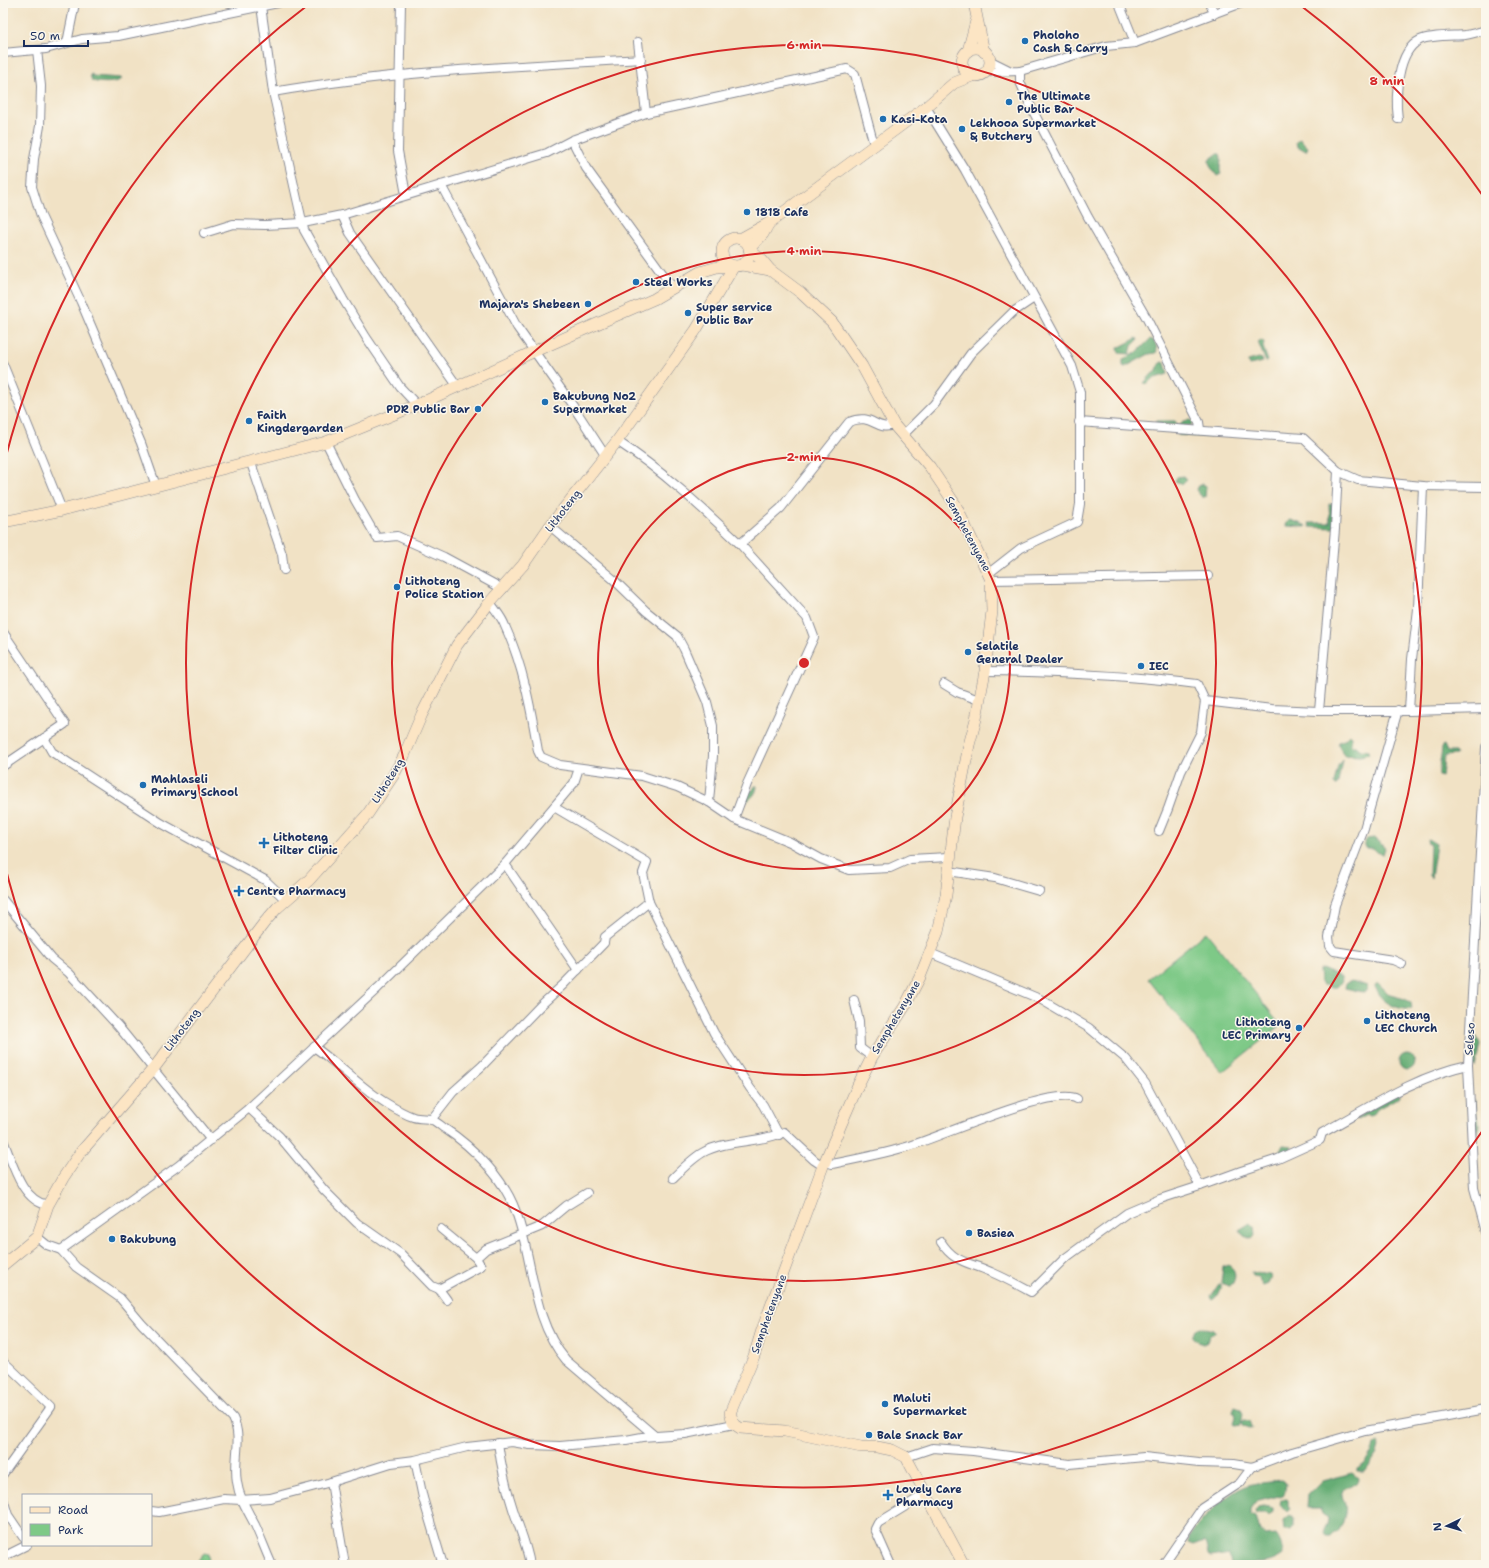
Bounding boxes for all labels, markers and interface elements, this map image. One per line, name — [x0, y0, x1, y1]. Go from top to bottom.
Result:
scale bar — [24, 22, 88, 48]
text: 50 m — [30, 28, 60, 44]
place label: Pholoho Cash & Carry — [1033, 28, 1108, 56]
marker: Pholoho Cash & Carry — [1020, 36, 1030, 46]
text: 6 min — [787, 37, 822, 53]
text: 8 min — [1370, 73, 1405, 89]
place label: The Ultimate Public Bar — [1017, 89, 1091, 117]
marker: The Ultimate Public Bar — [1004, 97, 1014, 107]
place label: Kasi-Kota — [891, 112, 948, 127]
marker: Kasi-Kota — [878, 114, 888, 124]
place label: Lekhooa Supermarket & Butchery — [970, 116, 1097, 144]
marker: Lekhooa Supermarket & Butchery — [957, 124, 967, 134]
place label: 1818 Cafe — [755, 205, 809, 220]
marker: 1818 Cafe — [742, 207, 752, 217]
text: 4 min — [787, 243, 822, 259]
place label: Steel Works — [644, 275, 713, 290]
marker: Steel Works — [631, 277, 641, 287]
place label: Majara's Shebeen — [479, 297, 581, 312]
marker: Majara's Shebeen — [583, 299, 593, 309]
place label: Super service Public Bar — [696, 300, 773, 328]
marker: Super service Public Bar — [683, 308, 693, 318]
place label: Bakubung No2 Supermarket — [553, 389, 636, 417]
marker: Bakubung No2 Supermarket — [540, 397, 550, 407]
place label: PDR Public Bar — [386, 402, 470, 417]
marker: PDR Public Bar — [473, 404, 483, 414]
place label: Faith Kingdergarden — [257, 408, 344, 436]
marker: Faith Kingdergarden — [244, 416, 254, 426]
text: 2 min — [787, 449, 822, 465]
street label: Lithoteng — [541, 486, 585, 536]
street label: Semphetenyane — [942, 494, 994, 574]
place label: Lithoteng Police Station — [405, 574, 485, 602]
marker: Lithoteng Police Station — [392, 582, 402, 592]
place label: Selatile General Dealer — [976, 639, 1063, 667]
marker: Selatile General Dealer — [963, 647, 973, 657]
centre of rings — [797, 656, 811, 670]
place label: IEC — [1149, 659, 1169, 674]
marker: IEC — [1136, 661, 1146, 671]
street label: Lithoteng — [368, 755, 408, 806]
place label: Mahlaseli Primary School — [151, 772, 238, 800]
marker: Mahlaseli Primary School — [138, 780, 148, 790]
place label: Lithoteng Filter Clinic — [273, 830, 338, 858]
marker: Lithoteng Filter Clinic — [258, 837, 270, 849]
place label: Centre Pharmacy — [247, 884, 346, 899]
marker: Centre Pharmacy — [234, 886, 244, 896]
street label: Semphetenyane — [868, 977, 924, 1057]
street label: Lithoteng — [161, 1005, 203, 1055]
place label: Lithoteng LEC Church — [1375, 1008, 1438, 1036]
place label: Lithoteng LEC Primary — [1222, 1015, 1291, 1043]
marker: Lithoteng LEC Church — [1362, 1016, 1372, 1026]
street label: Seleso — [1461, 1022, 1479, 1056]
marker: Lithoteng LEC Primary — [1294, 1023, 1304, 1033]
place label: Basiea — [977, 1226, 1015, 1241]
marker: Basiea — [964, 1228, 974, 1238]
place label: Bakubung — [120, 1232, 176, 1247]
marker: Bakubung — [107, 1234, 117, 1244]
street label: Semphetenyane — [748, 1272, 790, 1356]
place label: Maluti Supermarket — [893, 1391, 968, 1419]
marker: Maluti Supermarket — [880, 1399, 890, 1409]
place label: Bale Snack Bar — [877, 1428, 963, 1443]
marker: Bale Snack Bar — [864, 1430, 874, 1440]
place label: Lovely Care Pharmacy — [896, 1482, 962, 1510]
marker: Lovely Care Pharmacy — [883, 1490, 893, 1500]
legend — [22, 1494, 152, 1546]
text: Road — [58, 1502, 89, 1518]
north arrow — [1427, 1506, 1467, 1546]
text: Park — [58, 1522, 84, 1538]
text: N — [1430, 1522, 1445, 1532]

